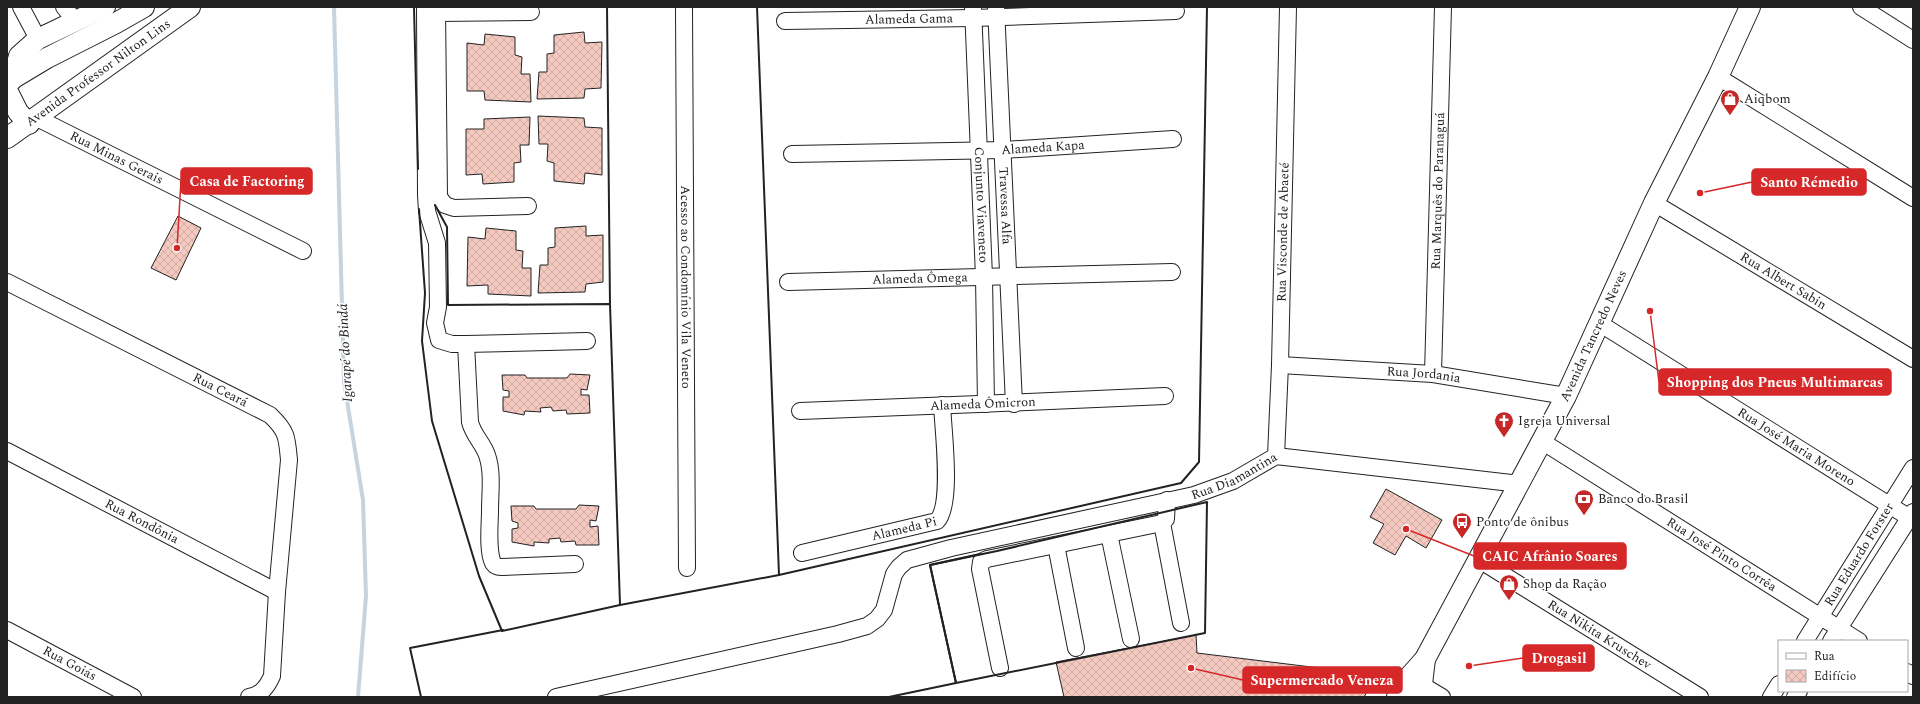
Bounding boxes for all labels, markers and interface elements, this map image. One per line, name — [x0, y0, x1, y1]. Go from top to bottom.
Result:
street label: Alameda Gama — [865, 8, 954, 30]
street label: Avenida Professor Nilton Lins — [21, 14, 175, 132]
shop icon: Aiqbom — [1719, 88, 1741, 116]
place label: Aiqbom — [1744, 89, 1791, 109]
street label: Rua Marquês do Paranaguá — [1426, 111, 1450, 270]
street label: Rua Minas Gerais — [66, 126, 167, 190]
street label: Alameda Kapa — [1001, 135, 1086, 160]
street label: Conjunto Viaveneto — [969, 146, 993, 263]
street label: Rua Visconde de Abaeté — [1271, 162, 1295, 302]
street label: Travessa Alfa — [993, 167, 1017, 246]
callout: Casa de Factoring — [181, 168, 312, 194]
callout: Santo Rémedio — [1752, 169, 1866, 195]
text: Casa de Factoring — [189, 171, 305, 192]
text: Santo Rémedio — [1760, 172, 1858, 193]
street label: Acesso ao Condomínio Vila Veneto — [675, 185, 696, 389]
street label: Rua Albert Sabin — [1736, 247, 1831, 315]
street label: Alameda Ômega — [872, 267, 969, 290]
street label: Avenida Tancredo Neves — [1555, 267, 1632, 405]
water label: Igarapé do Bindá — [332, 302, 358, 403]
street label: Rua Jordania — [1386, 361, 1463, 389]
street label: Rua Ceará — [189, 368, 252, 412]
callout: Shopping dos Pneus Multimarcas — [1659, 369, 1891, 395]
text: Shopping dos Pneus Multimarcas — [1667, 372, 1883, 393]
street label: Alameda Ômicron — [930, 392, 1037, 416]
street label: Rua José Maria Moreno — [1734, 402, 1859, 491]
church icon: Igreja Universal — [1493, 410, 1515, 438]
place label: Igreja Universal — [1518, 411, 1611, 431]
street label: Rua Diamantina — [1188, 447, 1282, 505]
bank icon: Banco do Brasil — [1573, 488, 1595, 516]
place label: Banco do Brasil — [1598, 489, 1688, 509]
street label: Rua Rondônia — [101, 494, 183, 549]
street label: Rua Eduardo Forster — [1819, 499, 1899, 610]
street label: Alameda Pi — [869, 511, 939, 546]
bus stop icon: Ponto de ônibus — [1451, 511, 1473, 539]
place label: Ponto de ônibus — [1476, 512, 1569, 532]
street label: Rua José Pinto Corrêa — [1663, 512, 1781, 597]
callout: CAIC Afrânio Soares — [1474, 543, 1626, 569]
text: CAIC Afrânio Soares — [1482, 546, 1618, 567]
shop icon: Shop da Ração — [1498, 573, 1520, 601]
place label: Shop da Ração — [1523, 574, 1607, 594]
street label: Rua Nikita Kruschev — [1544, 595, 1656, 675]
legend — [1778, 640, 1908, 692]
street label: Rua Goiás — [39, 641, 100, 686]
callout: Drogasil — [1523, 645, 1594, 671]
text: Rua — [1814, 647, 1835, 666]
text: Drogasil — [1532, 648, 1587, 669]
callout: Supermercado Veneza — [1243, 667, 1402, 693]
text: Edifício — [1814, 667, 1856, 686]
text: Supermercado Veneza — [1250, 670, 1394, 691]

